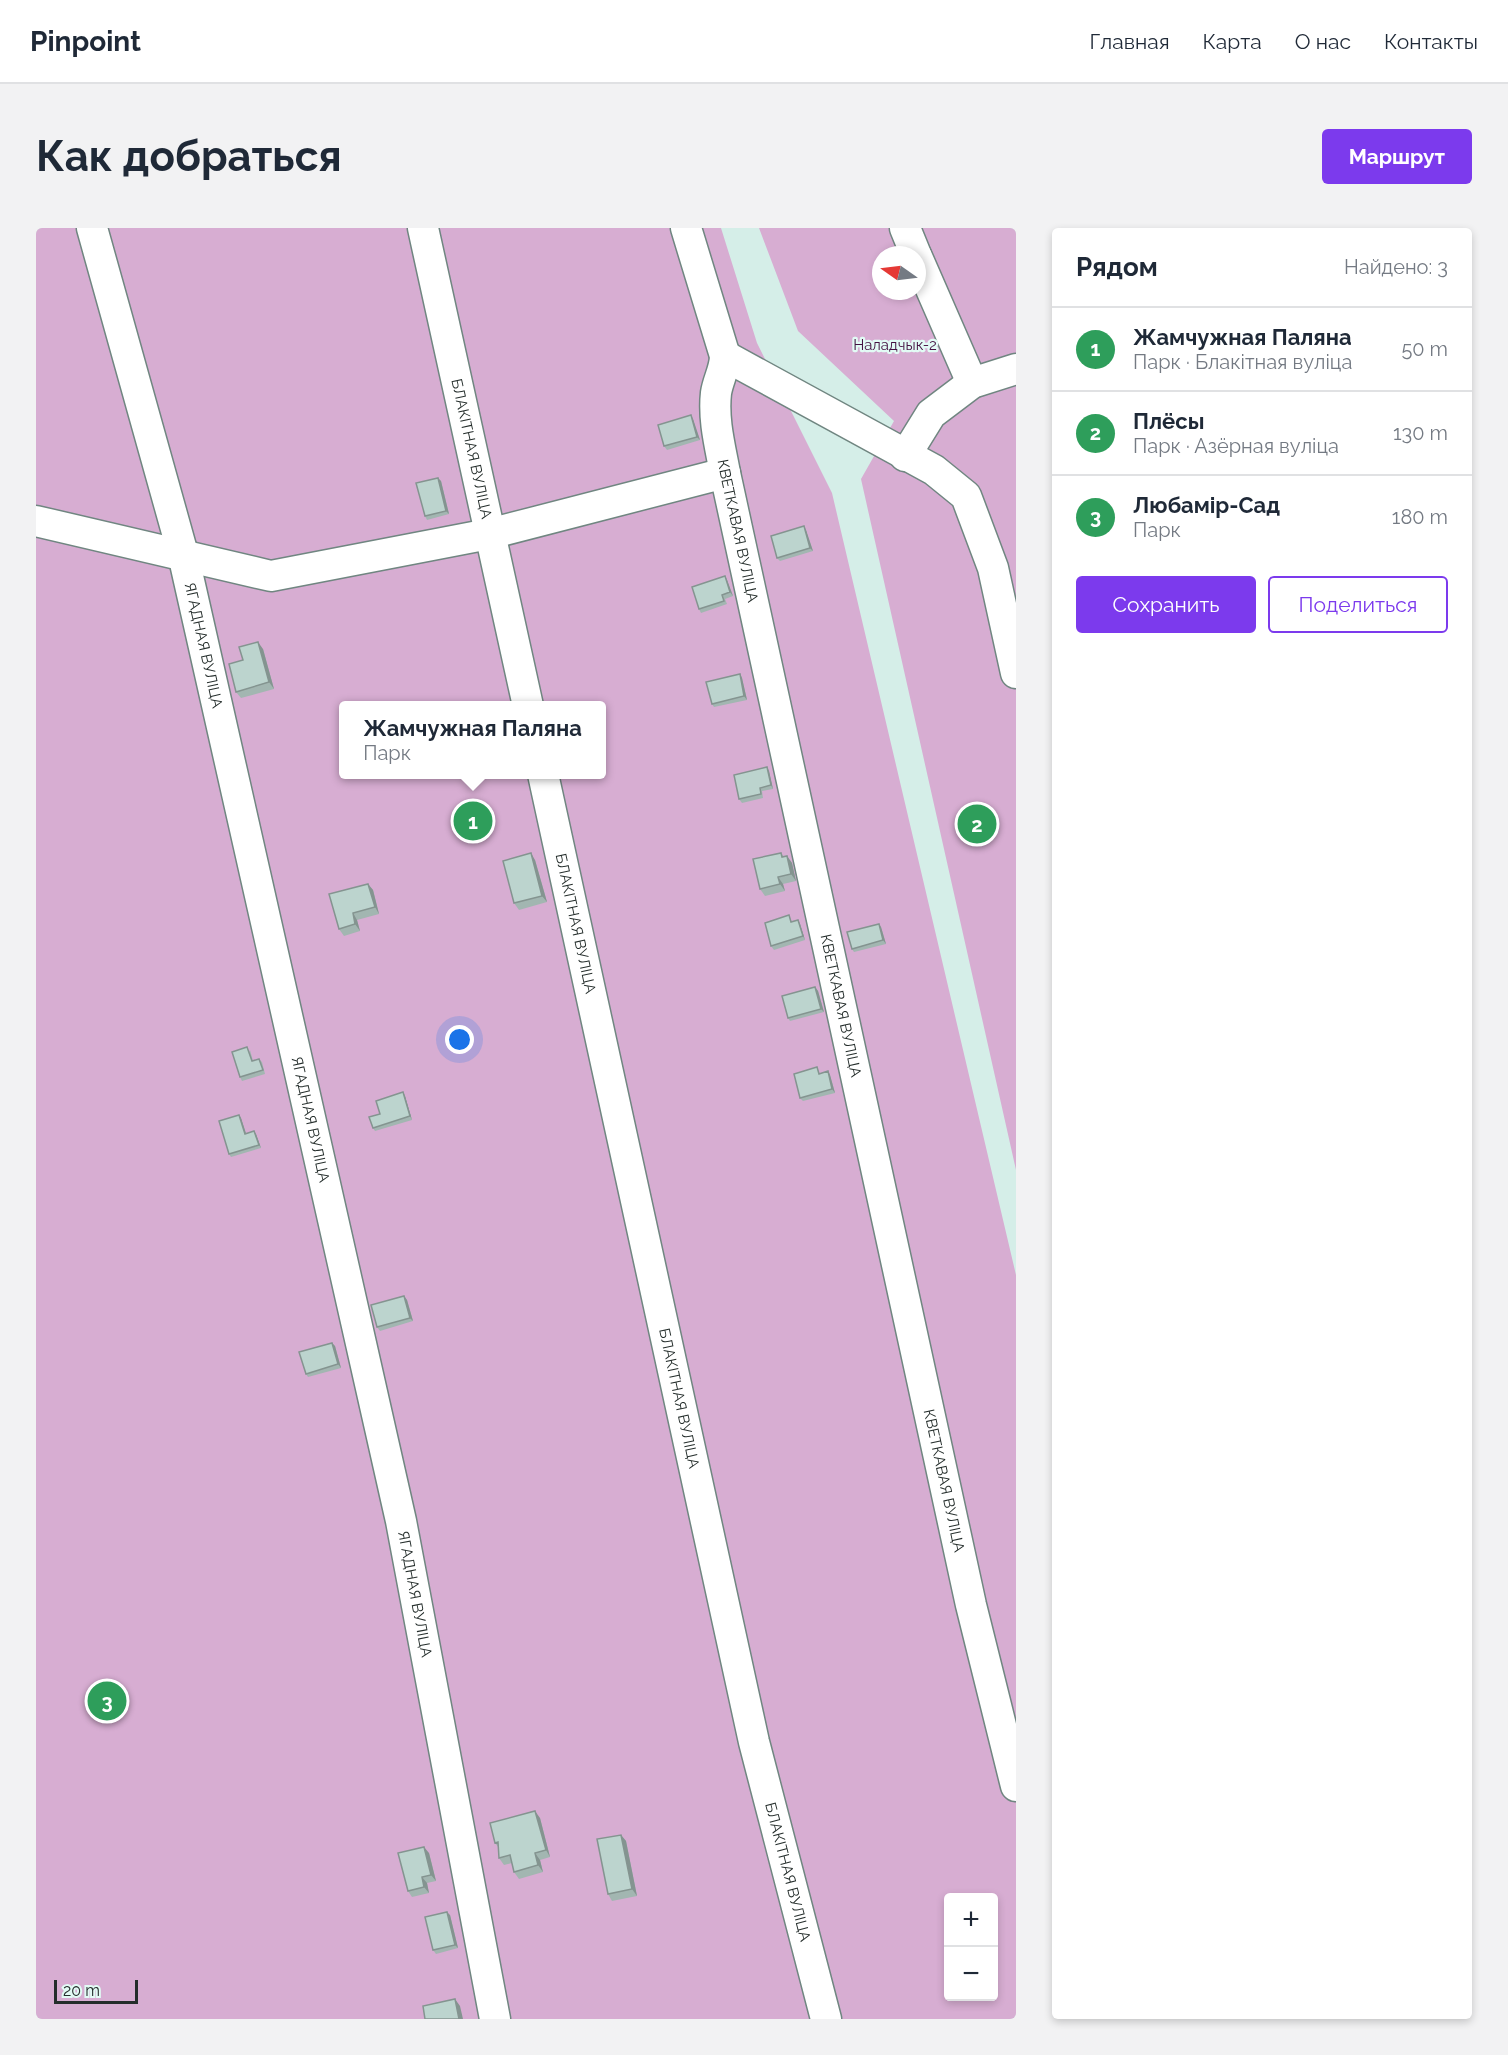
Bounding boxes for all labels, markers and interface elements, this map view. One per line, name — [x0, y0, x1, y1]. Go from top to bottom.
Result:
text: Pinpoint — [30, 25, 141, 58]
text: Главная — [1090, 29, 1170, 54]
text: Карта — [1203, 29, 1262, 54]
text: О нас — [1295, 29, 1351, 54]
text: Контакты — [1384, 29, 1478, 54]
button: Маршрут — [1322, 129, 1472, 184]
text: Как добраться — [36, 132, 342, 181]
north arrow — [872, 246, 926, 300]
text: Рядом — [1076, 252, 1158, 282]
text: Найдено: 3 — [1344, 255, 1448, 279]
text: Жамчужная Паляна — [1133, 324, 1352, 350]
park label: Наладчык-2 — [853, 336, 937, 354]
text: 1 — [1091, 337, 1100, 361]
text: 50 m — [1401, 337, 1448, 361]
text: Парк · Блакітная вуліца — [1133, 350, 1352, 374]
street label: БЛАКІТНАЯ ВУЛІЦА — [447, 377, 496, 520]
text: Плёсы — [1133, 408, 1204, 434]
text: 2 — [1090, 421, 1101, 445]
text: 130 m — [1393, 421, 1448, 445]
text: Парк · Азёрная вуліца — [1133, 434, 1339, 458]
street label: КВЕТКАВАЯ ВУЛІЦА — [714, 458, 762, 604]
text: Любамір-Сад — [1133, 492, 1280, 518]
text: 3 — [1090, 505, 1101, 529]
text: 180 m — [1392, 505, 1448, 529]
text: Парк — [1133, 518, 1181, 542]
button: Сохранить — [1076, 576, 1256, 633]
button: Поделиться — [1268, 576, 1448, 633]
street label: ЯГАДНАЯ ВУЛІЦА — [181, 581, 226, 710]
popup — [339, 701, 606, 779]
text: Жамчужная Паляна — [363, 715, 582, 741]
text: Парк — [363, 741, 411, 765]
pin: 1 — [454, 798, 492, 844]
pin: 2 — [958, 802, 996, 846]
street label: БЛАКІТНАЯ ВУЛІЦА — [552, 852, 600, 995]
street label: КВЕТКАВАЯ ВУЛІЦА — [816, 933, 865, 1079]
your location — [445, 1025, 474, 1054]
street label: ЯГАДНАЯ ВУЛІЦА — [288, 1055, 333, 1184]
street label: БЛАКІТНАЯ ВУЛІЦА — [655, 1327, 703, 1470]
street label: КВЕТКАВАЯ ВУЛІЦА — [920, 1408, 968, 1554]
street label: ЯГАДНАЯ ВУЛІЦА — [394, 1529, 436, 1659]
pin: 3 — [88, 1678, 126, 1724]
street label: БЛАКІТНАЯ ВУЛІЦА — [761, 1801, 814, 1943]
map controls — [944, 1893, 998, 2001]
button: + — [944, 1893, 998, 1947]
button: − — [944, 1947, 998, 2001]
scale bar — [54, 1977, 138, 2004]
text: 20 m — [63, 1981, 100, 2000]

